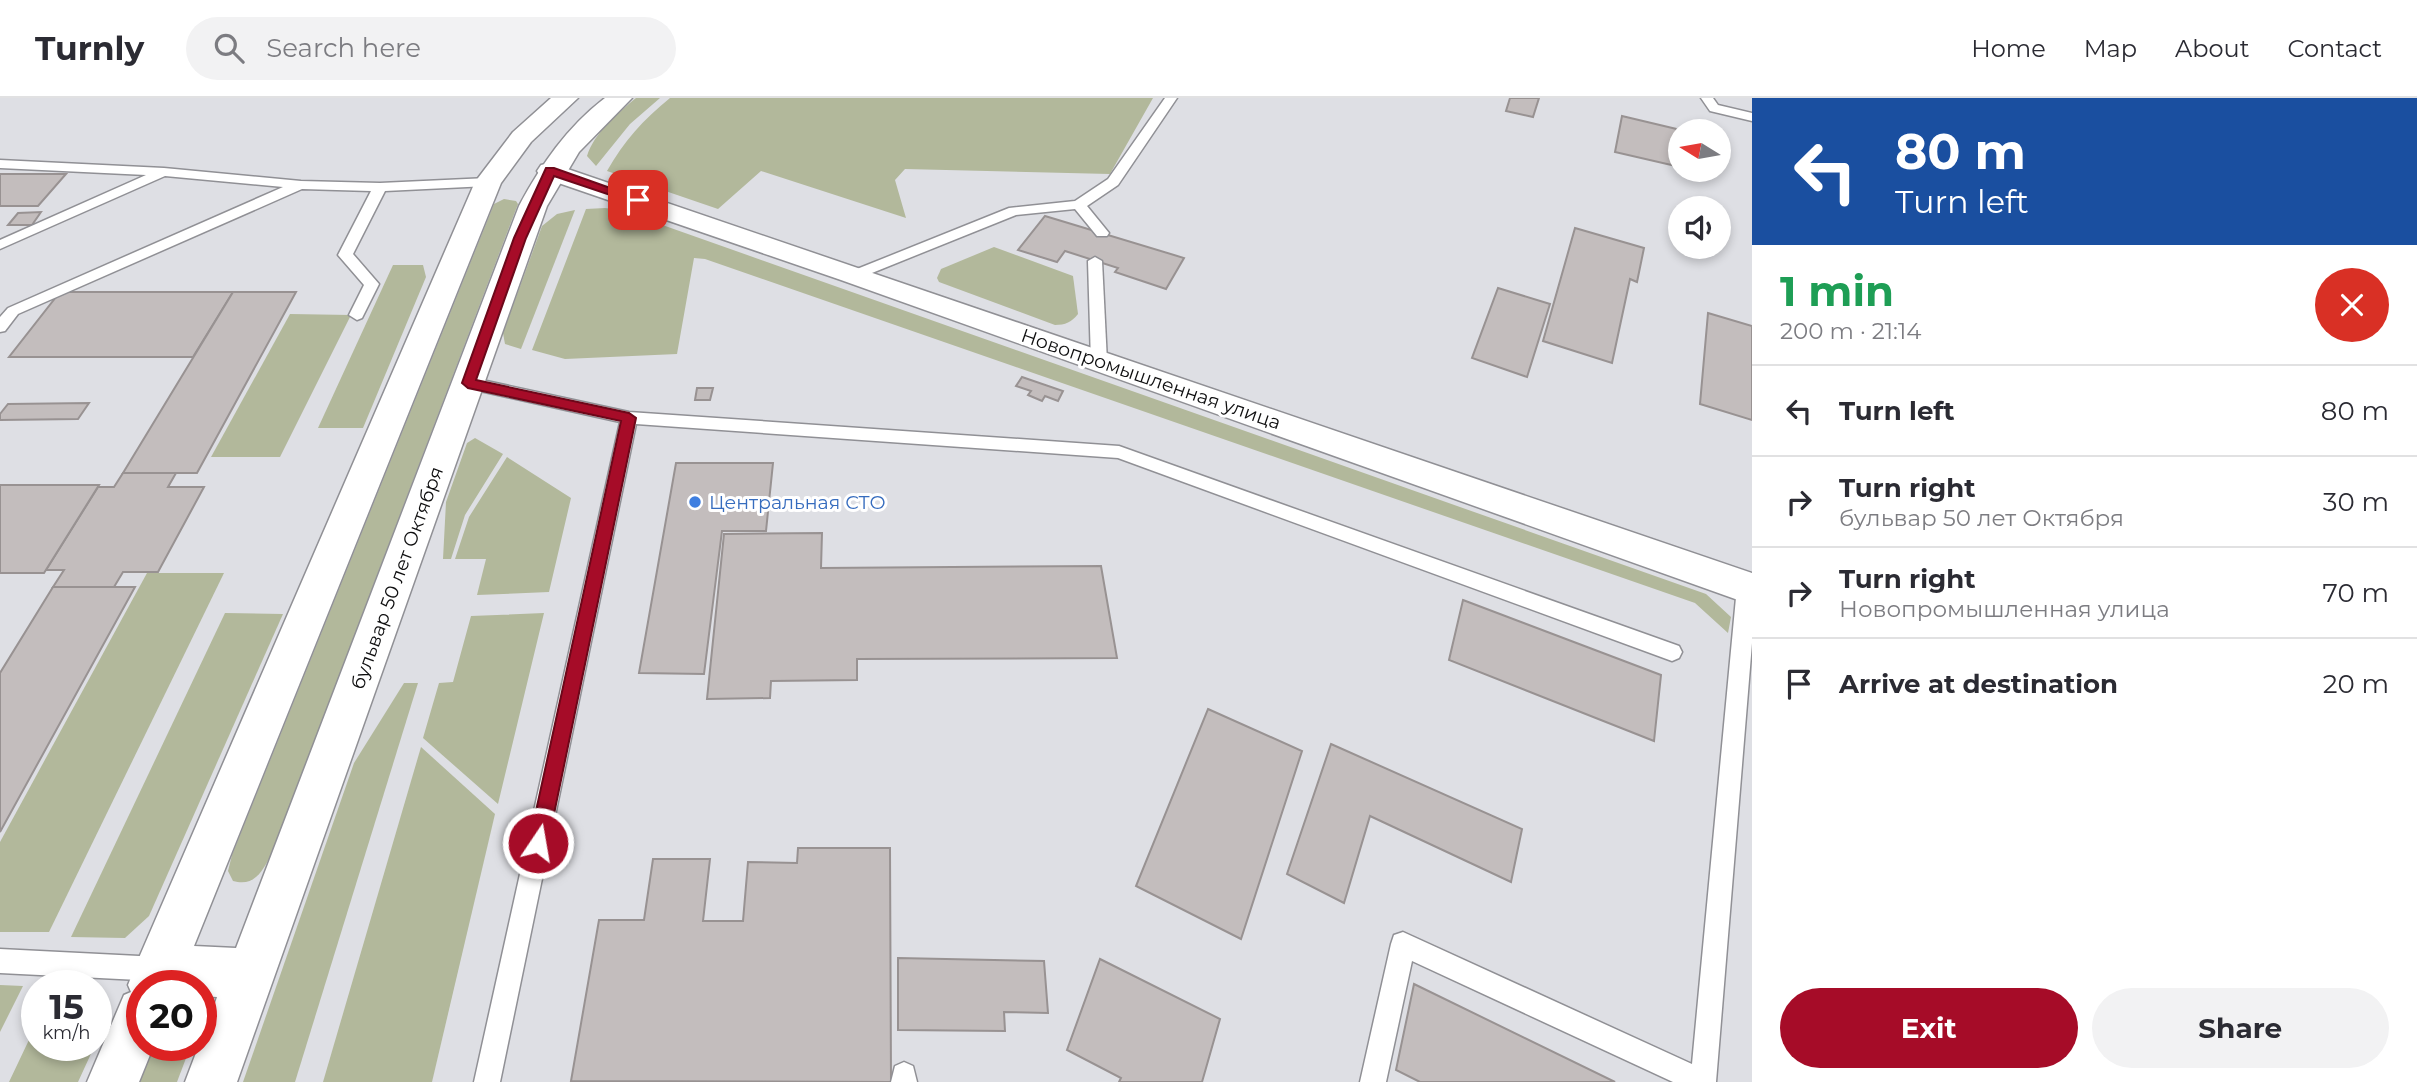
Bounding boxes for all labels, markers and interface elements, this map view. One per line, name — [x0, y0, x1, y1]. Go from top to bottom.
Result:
search box — [186, 17, 676, 80]
text: Turnly — [35, 28, 144, 68]
icon: search — [210, 29, 248, 67]
text: Search here — [266, 32, 421, 64]
text: Home — [1971, 34, 2046, 63]
text: Map — [2084, 34, 2137, 63]
text: About — [2175, 34, 2249, 63]
text: Contact — [2287, 34, 2382, 63]
north arrow — [1668, 119, 1731, 182]
map controls — [1668, 119, 1731, 259]
text: 80 m — [1895, 122, 2026, 181]
icon: left — [1780, 126, 1871, 217]
pin — [608, 170, 668, 230]
icon: arrive — [619, 181, 657, 219]
text: Turn left — [1895, 182, 2029, 221]
button: sound — [1668, 196, 1731, 259]
text: 1 min — [1780, 265, 1894, 317]
button: close — [2315, 268, 2389, 342]
text: 200 m · 21:14 — [1780, 317, 1922, 345]
street label: Новопромышленная улица — [1018, 324, 1284, 434]
icon: left — [1780, 392, 1818, 430]
text: Turn left — [1839, 395, 1955, 427]
text: 80 m — [2321, 395, 2389, 427]
street label: бульвар 50 лет Октября — [346, 463, 448, 693]
text: Turn right — [1839, 472, 1975, 504]
icon: right — [1780, 483, 1818, 521]
text: 30 m — [2323, 486, 2389, 518]
place label: Центральная СТО — [709, 491, 886, 514]
marker: Центральная СТО — [687, 494, 703, 510]
text: бульвар 50 лет Октября — [1839, 504, 2124, 532]
text: Turn right — [1839, 563, 1975, 595]
icon: right — [1780, 574, 1818, 612]
text: 70 m — [2323, 577, 2389, 609]
text: Новопромышленная улица — [1839, 595, 2170, 623]
icon: arrive — [1780, 665, 1818, 703]
text: Arrive at destination — [1839, 668, 2118, 700]
text: 20 m — [2323, 668, 2389, 700]
position arrow — [501, 806, 575, 880]
speed limit sign: 20 — [126, 970, 217, 1061]
text: 15 — [49, 985, 84, 1028]
button: Exit — [1780, 988, 2078, 1068]
button: Share — [2092, 988, 2389, 1068]
text: km/h — [42, 1022, 91, 1044]

